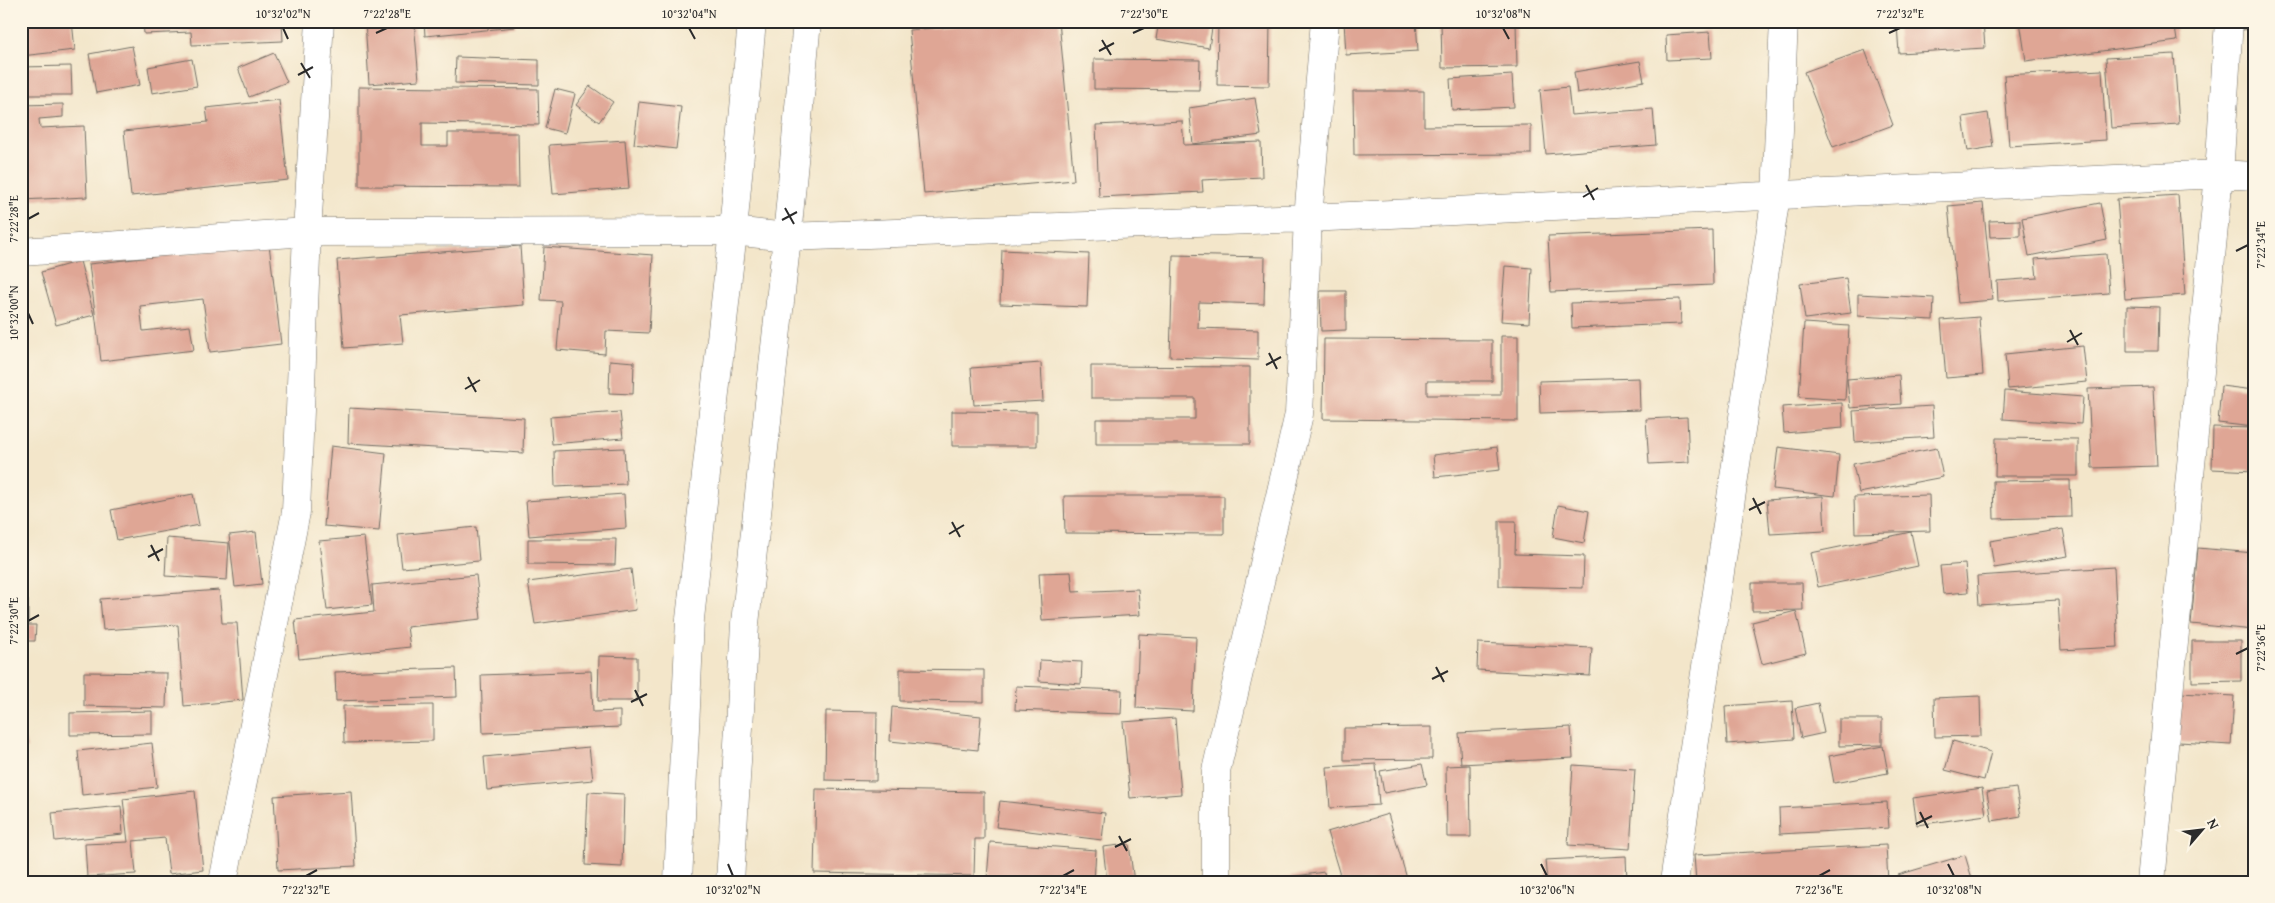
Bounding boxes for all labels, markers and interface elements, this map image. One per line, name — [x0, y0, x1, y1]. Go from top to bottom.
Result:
text: 10°32'02"N — [255, 5, 311, 22]
text: 7°22'28"E — [363, 5, 411, 22]
text: 10°32'04"N — [661, 5, 717, 22]
text: 7°22'30"E — [1120, 5, 1168, 22]
text: 10°32'08"N — [1475, 5, 1531, 22]
text: 7°22'32"E — [1876, 5, 1924, 22]
text: 7°22'28"E — [5, 195, 22, 243]
text: 7°22'34"E — [2252, 221, 2269, 269]
text: 10°32'00"N — [5, 285, 22, 341]
text: 7°22'30"E — [5, 597, 22, 645]
text: 7°22'36"E — [2252, 624, 2269, 672]
north arrow — [2178, 806, 2228, 856]
text: N — [2202, 815, 2225, 833]
text: 7°22'32"E — [282, 881, 330, 898]
text: 10°32'02"N — [705, 881, 761, 898]
text: 7°22'34"E — [1039, 881, 1087, 898]
text: 10°32'06"N — [1519, 881, 1575, 898]
text: 7°22'36"E — [1795, 881, 1843, 898]
text: 10°32'08"N — [1926, 881, 1982, 898]

